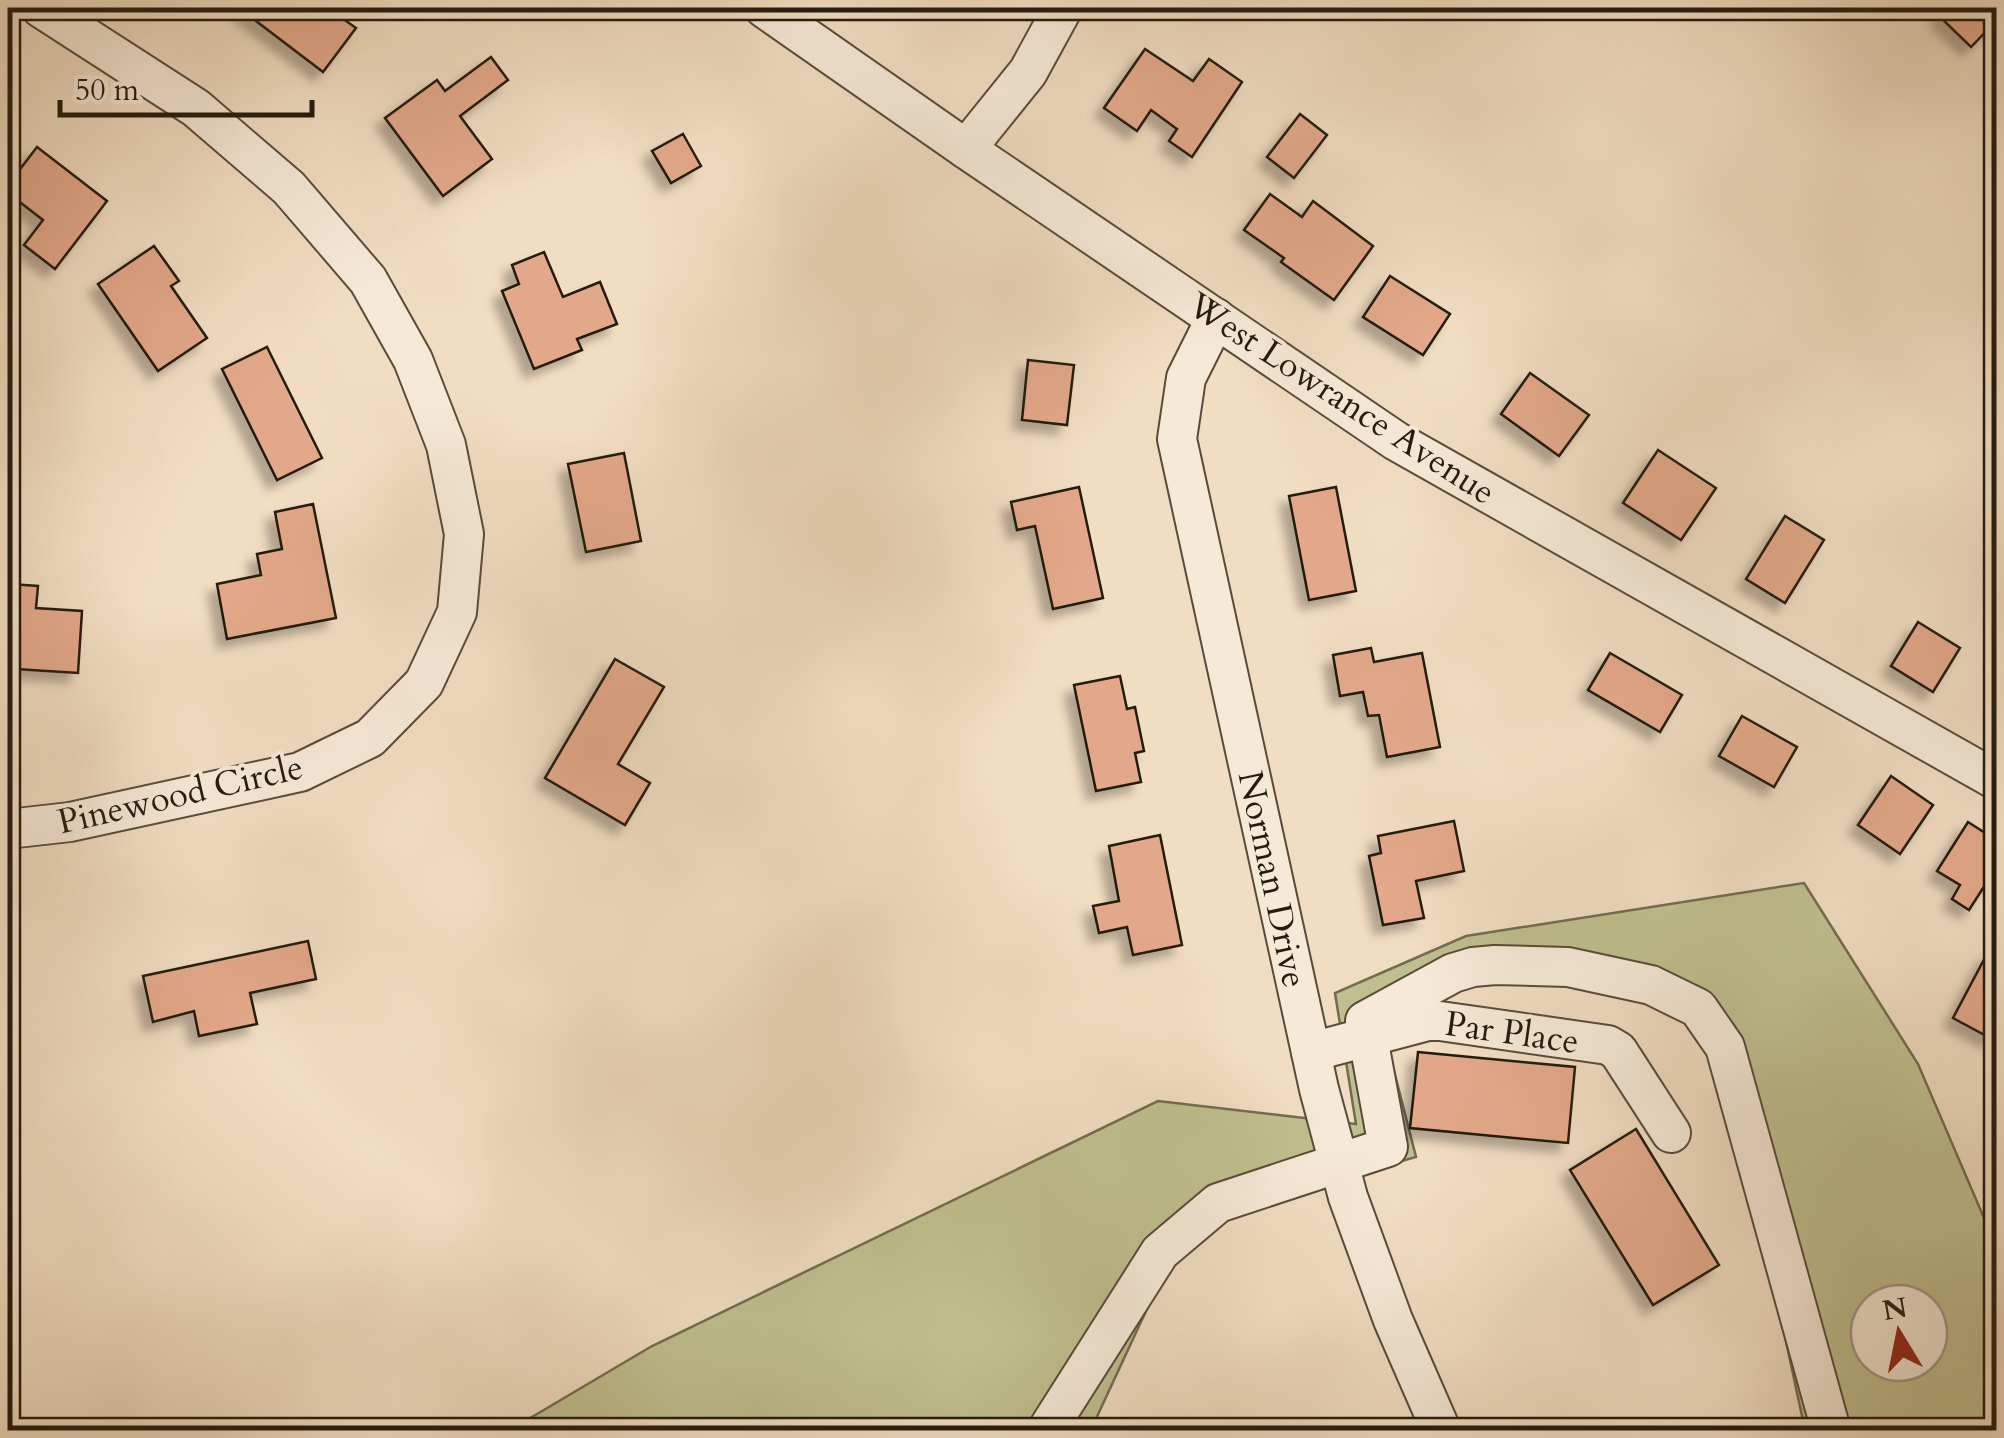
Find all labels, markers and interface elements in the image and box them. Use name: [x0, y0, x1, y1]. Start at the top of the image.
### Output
scale bar: [60, 55, 312, 117]
text: 50 m: [75, 70, 140, 111]
street label: West Lowrance Avenue: [1178, 281, 1504, 516]
street label: Pinewood Circle: [53, 743, 308, 847]
street label: Norman Drive: [1226, 767, 1318, 992]
street label: Par Place: [1442, 1000, 1582, 1066]
north arrow: [1849, 1283, 1949, 1383]
text: N: [1880, 1289, 1910, 1330]

